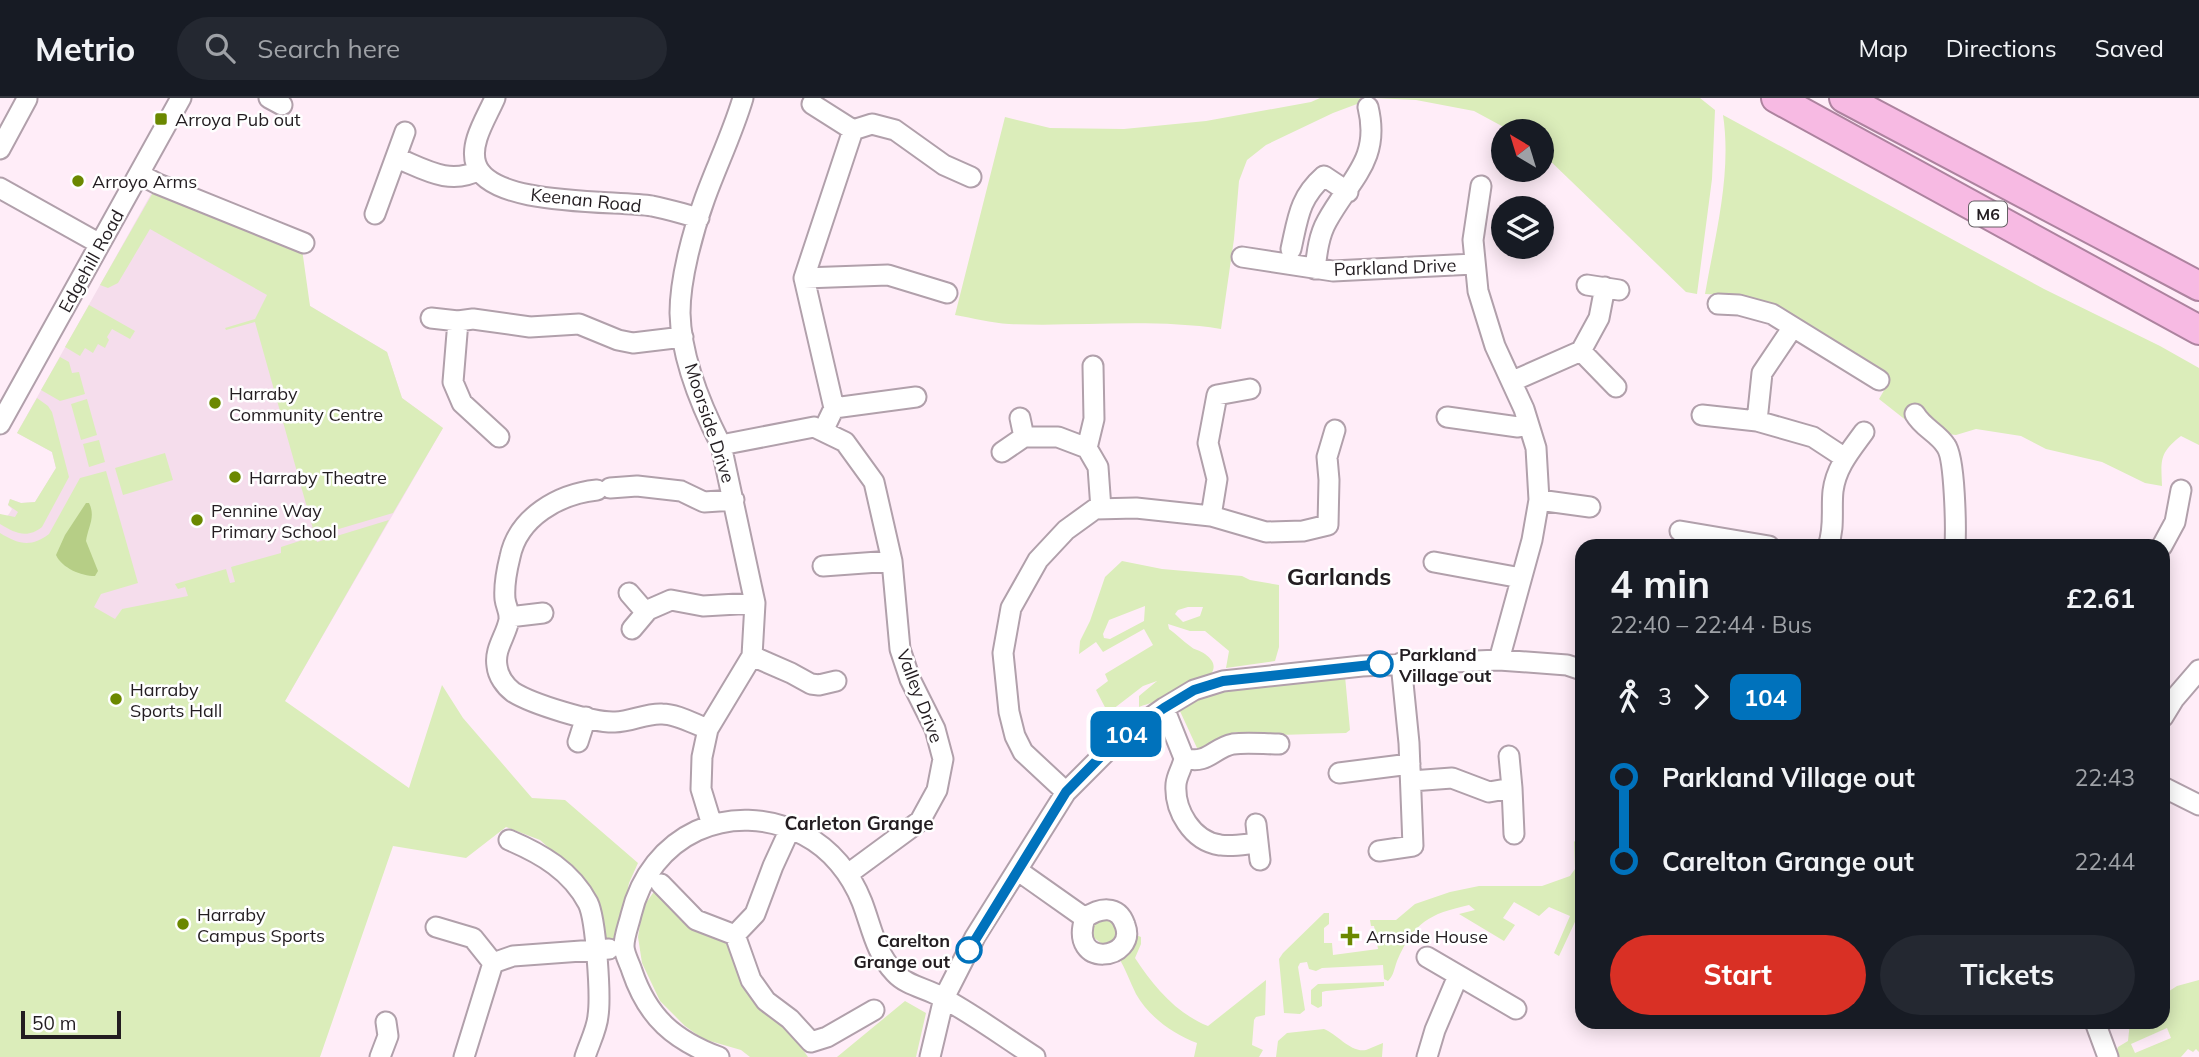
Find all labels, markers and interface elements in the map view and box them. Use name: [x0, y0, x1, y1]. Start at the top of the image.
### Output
search box: [177, 17, 667, 80]
text: Metrio: [35, 28, 135, 69]
icon: search: [201, 29, 239, 67]
text: Search here: [257, 32, 400, 65]
text: Map: [1858, 33, 1908, 63]
text: Directions: [1946, 33, 2057, 63]
text: Saved: [2095, 33, 2164, 63]
place label: Arroya Pub out: [175, 108, 301, 131]
marker: Arroya Pub out: [153, 111, 169, 127]
north arrow: [1491, 119, 1554, 182]
map controls: [1491, 119, 1554, 259]
place label: Arroyo Arms: [92, 170, 197, 193]
marker: Arroyo Arms: [70, 173, 86, 189]
street label: Keenan Road: [529, 183, 643, 217]
button: layers: [1491, 196, 1554, 259]
road number: M6: [1969, 202, 2007, 226]
street label: Edgehill Road: [53, 205, 129, 317]
street label: Parkland Drive: [1333, 253, 1457, 281]
street label: Moorside Drive: [680, 360, 740, 486]
place label: Harraby Community Centre: [229, 382, 383, 426]
marker: Harraby Community Centre: [207, 395, 223, 411]
place label: Harraby Theatre: [249, 466, 387, 489]
marker: Harraby Theatre: [227, 469, 243, 485]
place label: Pennine Way Primary School: [211, 499, 337, 543]
marker: Pennine Way Primary School: [189, 512, 205, 528]
text: 4 min: [1610, 560, 1710, 608]
district label: Garlands: [1287, 561, 1391, 591]
text: £2.61: [2066, 582, 2135, 615]
text: 22:40 – 22:44 · Bus: [1610, 610, 1812, 639]
place label: Parkland Village out: [1398, 643, 1492, 687]
street label: Valley Drive: [892, 646, 948, 746]
marker: Parkland Village out: [1367, 651, 1393, 677]
place label: Harraby Sports Hall: [130, 678, 222, 722]
icon: walk: [1610, 678, 1648, 716]
icon: forward: [1682, 678, 1720, 716]
text: 3: [1658, 682, 1672, 711]
text: 104: [1744, 682, 1787, 712]
marker: Harraby Sports Hall: [108, 691, 124, 707]
line badge: 104: [1086, 711, 1166, 757]
text: 104: [1104, 719, 1148, 749]
text: Parkland Village out: [1662, 761, 1915, 794]
text: 22:43: [2075, 763, 2135, 792]
district label: Carleton Grange: [784, 811, 934, 835]
text: Carelton Grange out: [1662, 845, 1914, 878]
text: 22:44: [2075, 847, 2135, 876]
place label: Harraby Campus Sports: [197, 903, 325, 947]
marker: Harraby Campus Sports: [175, 916, 191, 932]
place label: Arnside House: [1366, 925, 1488, 948]
marker: Arnside House: [1340, 926, 1360, 946]
place label: Carelton Grange out: [853, 929, 950, 973]
button: Start: [1610, 935, 1866, 1015]
button: Tickets: [1880, 935, 2135, 1015]
marker: Carelton Grange out: [956, 937, 982, 963]
scale bar: [21, 1008, 121, 1040]
text: 50 m: [32, 1011, 76, 1035]

